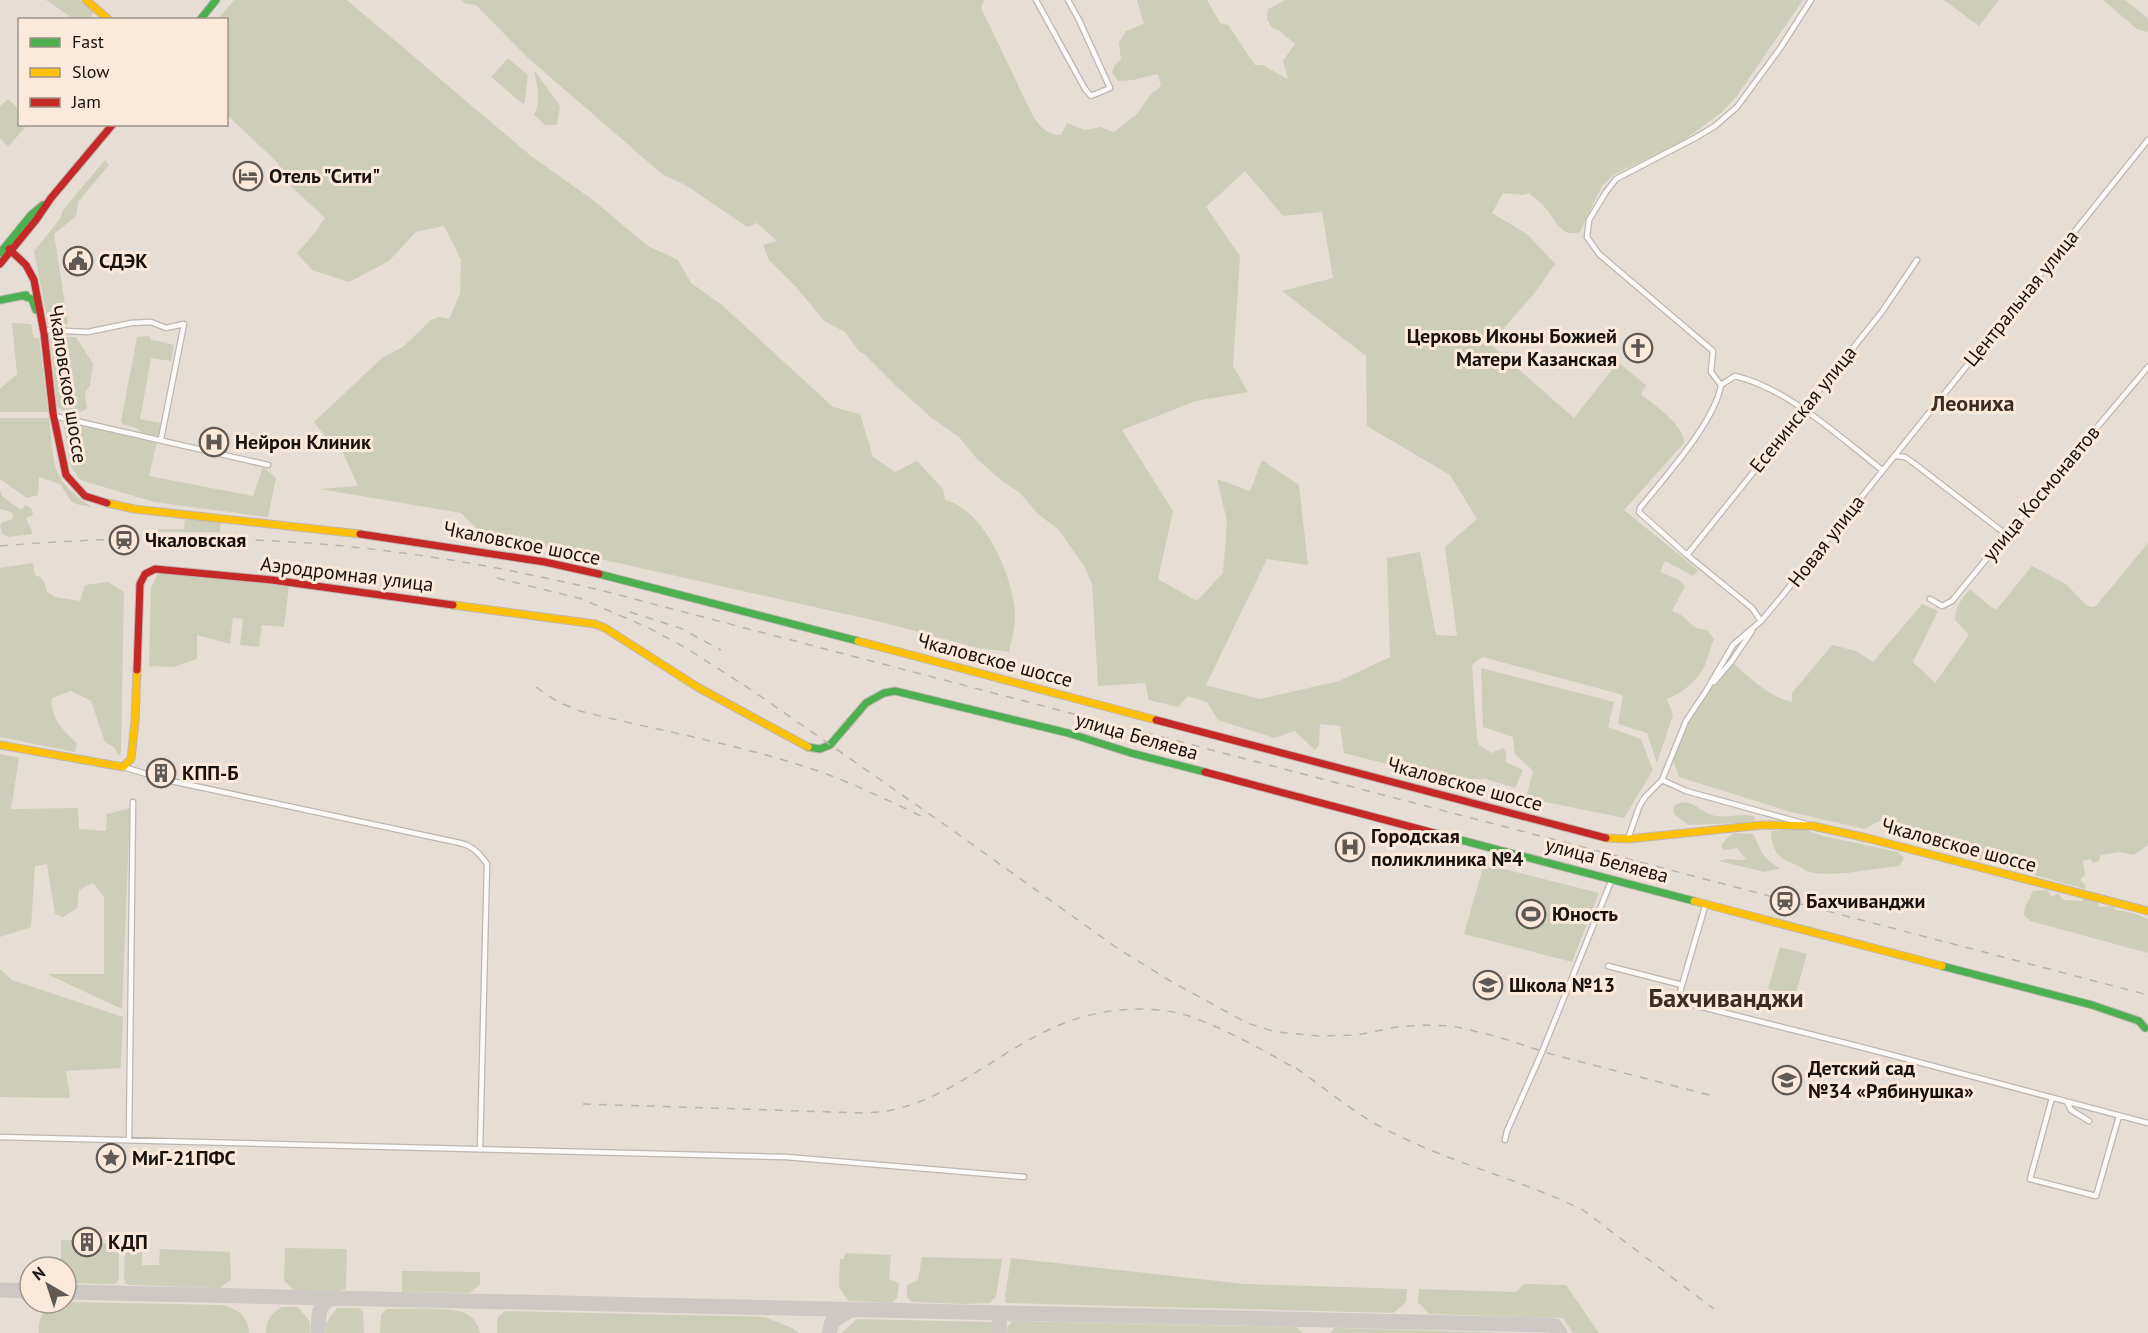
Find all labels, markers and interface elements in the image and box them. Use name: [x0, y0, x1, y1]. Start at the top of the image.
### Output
legend: [18, 18, 228, 126]
text: Fast: [72, 30, 104, 53]
text: Slow: [72, 60, 110, 83]
text: Jam: [71, 90, 101, 113]
hotel icon: Отель "Сити": [232, 160, 264, 192]
place label: Отель "Сити": [269, 163, 380, 189]
street label: Центральная улица: [1958, 224, 2084, 372]
public building icon: СДЭК: [62, 245, 94, 277]
place label: СДЭК: [99, 248, 148, 274]
street label: Чкаловское шоссе: [43, 303, 93, 465]
place label: Церковь Иконы Божией Матери Казанская: [1407, 323, 1617, 372]
church icon: Церковь Иконы Божией Матери Казанская: [1622, 332, 1654, 364]
street label: Есенинская улица: [1744, 340, 1862, 478]
district label: Леониха: [1931, 389, 2015, 417]
street label: улица Космонавтов: [1977, 420, 2105, 566]
hospital icon: Нейрон Клиник: [198, 426, 230, 458]
place label: Нейрон Клиник: [235, 429, 371, 455]
street label: Новая улица: [1782, 490, 1870, 592]
street label: Чкаловское шоссе: [441, 515, 603, 571]
station icon: Чкаловская: [108, 524, 140, 556]
place label: Чкаловская: [145, 527, 246, 553]
street label: Аэродромная улица: [259, 550, 435, 598]
street label: Чкаловское шоссе: [915, 627, 1075, 693]
street label: улица Беляева: [1073, 706, 1201, 766]
street label: Чкаловское шоссе: [1385, 751, 1545, 817]
building icon: КПП-Б: [145, 757, 177, 789]
place label: КПП-Б: [182, 760, 239, 786]
street label: Чкаловское шоссе: [1879, 812, 2039, 878]
place label: Городская поликлиника №4: [1371, 823, 1524, 872]
hospital icon: Городская поликлиника №4: [1334, 831, 1366, 863]
street label: улица Беляева: [1542, 831, 1672, 889]
station icon: Бахчиванджи: [1769, 885, 1801, 917]
place label: Бахчиванджи: [1806, 888, 1925, 914]
sports icon: Юность: [1515, 898, 1547, 930]
place label: Юность: [1552, 901, 1618, 927]
school or university icon: Школа №13: [1472, 969, 1504, 1001]
place label: Школа №13: [1509, 972, 1615, 998]
district label: Бахчиванджи: [1648, 981, 1804, 1014]
place label: Детский сад №34 «Рябинушка»: [1808, 1055, 1974, 1104]
school or university icon: Детский сад №34 «Рябинушка»: [1771, 1064, 1803, 1096]
place icon: МиГ-21ПФС: [95, 1142, 127, 1174]
place label: МиГ-21ПФС: [132, 1145, 236, 1171]
building icon: КДП: [71, 1226, 103, 1258]
place label: КДП: [108, 1229, 148, 1255]
north arrow: [18, 1255, 78, 1315]
text: N: [28, 1262, 49, 1284]

